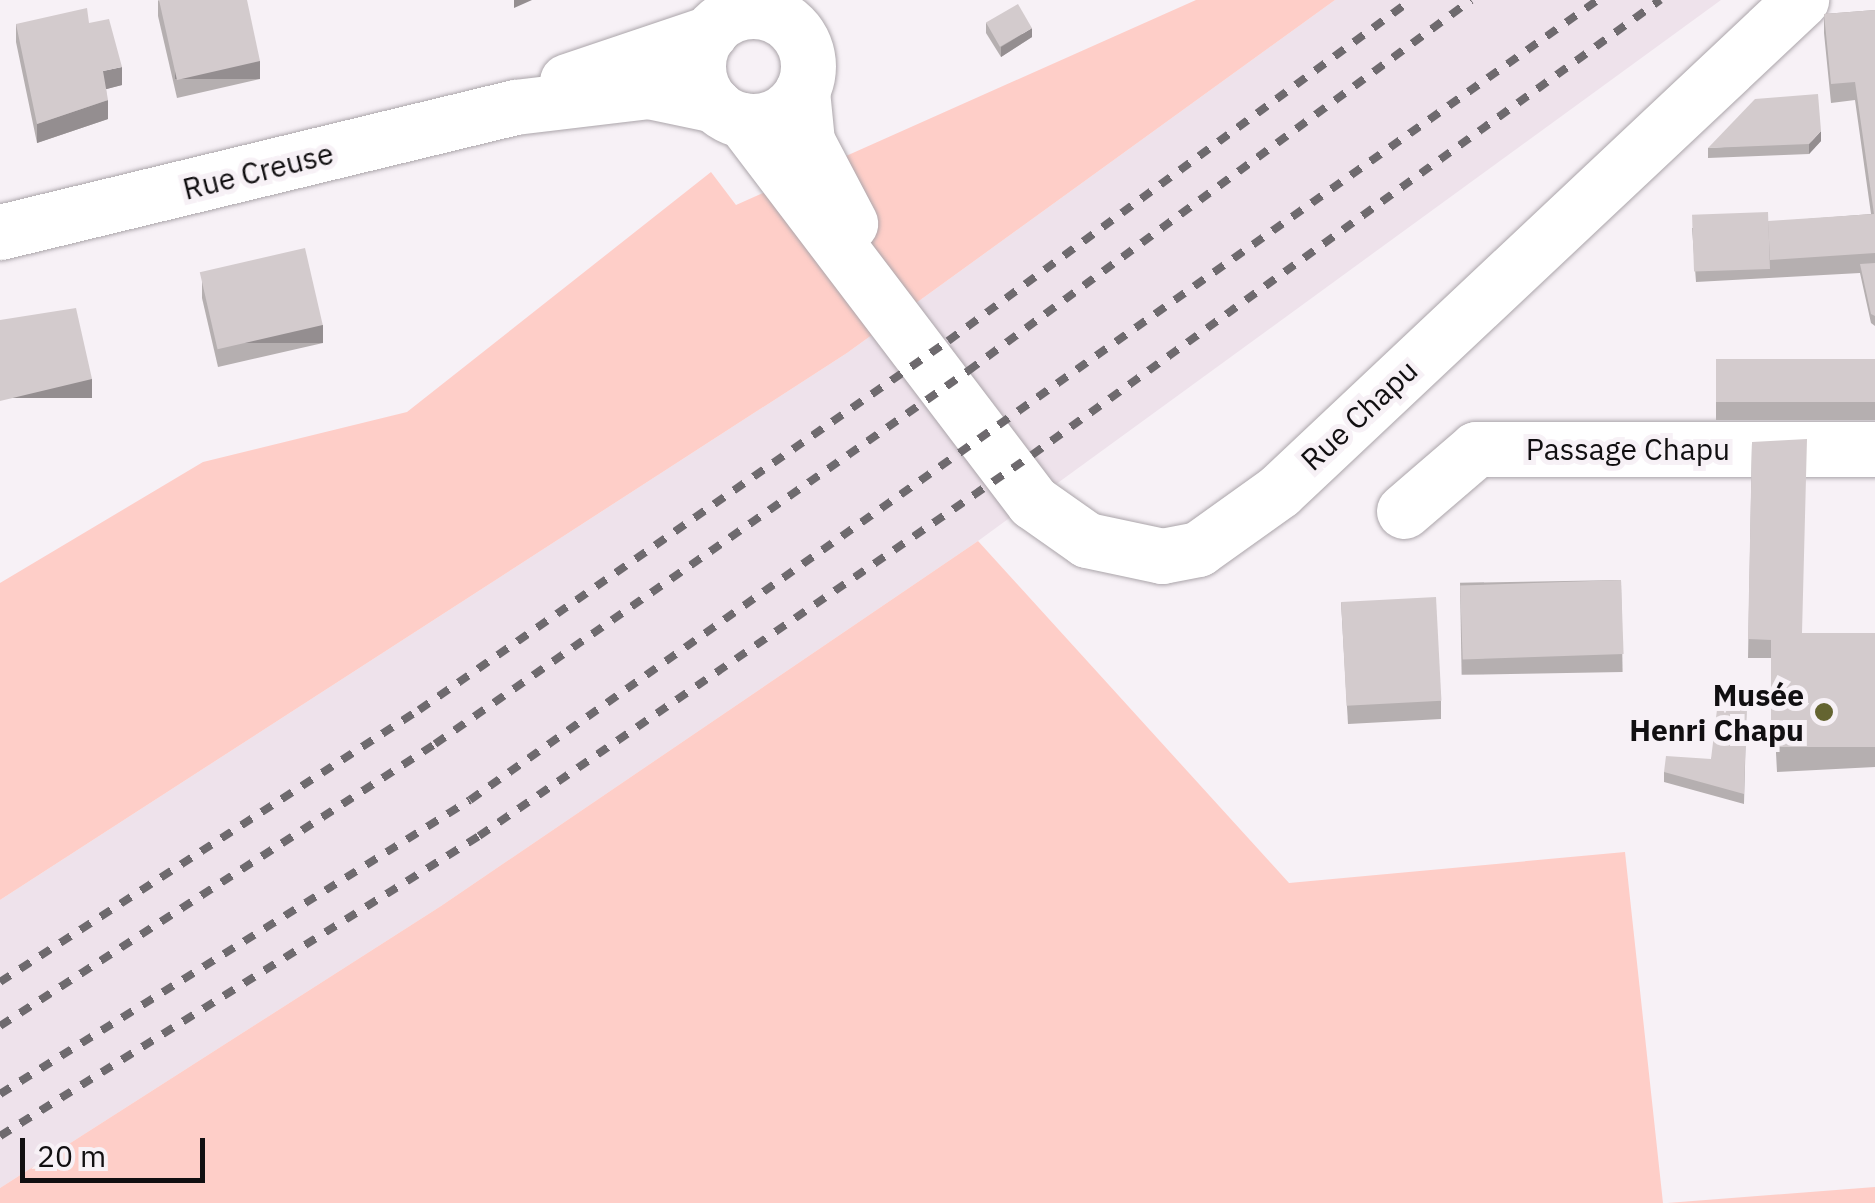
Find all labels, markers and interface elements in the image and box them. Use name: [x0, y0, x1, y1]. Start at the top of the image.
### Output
street label: Rue Creuse: [179, 135, 337, 207]
street label: Rue Chapu: [1293, 352, 1425, 478]
street label: Passage Chapu: [1526, 431, 1730, 467]
place label: Musée Henri Chapu: [1629, 677, 1804, 748]
marker: Musée Henri Chapu: [1813, 701, 1835, 723]
scale bar: [25, 1118, 210, 1180]
text: 20 m: [37, 1136, 106, 1175]

